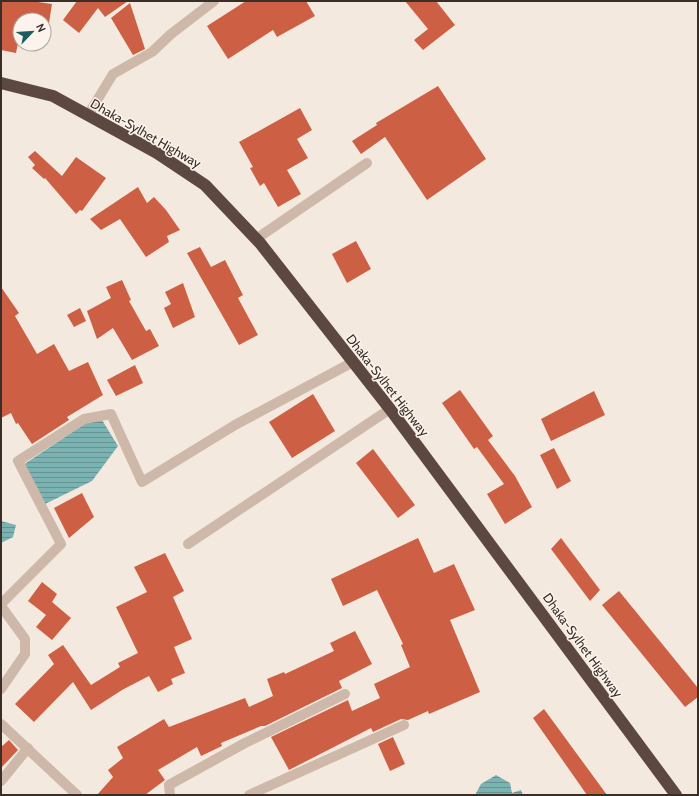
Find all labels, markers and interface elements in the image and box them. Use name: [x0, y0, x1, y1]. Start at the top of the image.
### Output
north arrow: [12, 12, 52, 52]
text: N: [33, 21, 49, 34]
street label: Dhaka-Sylhet Highway: [88, 95, 205, 171]
street label: Dhaka-Sylhet Highway: [343, 331, 433, 440]
street label: Dhaka-Sylhet Highway: [540, 590, 627, 701]

